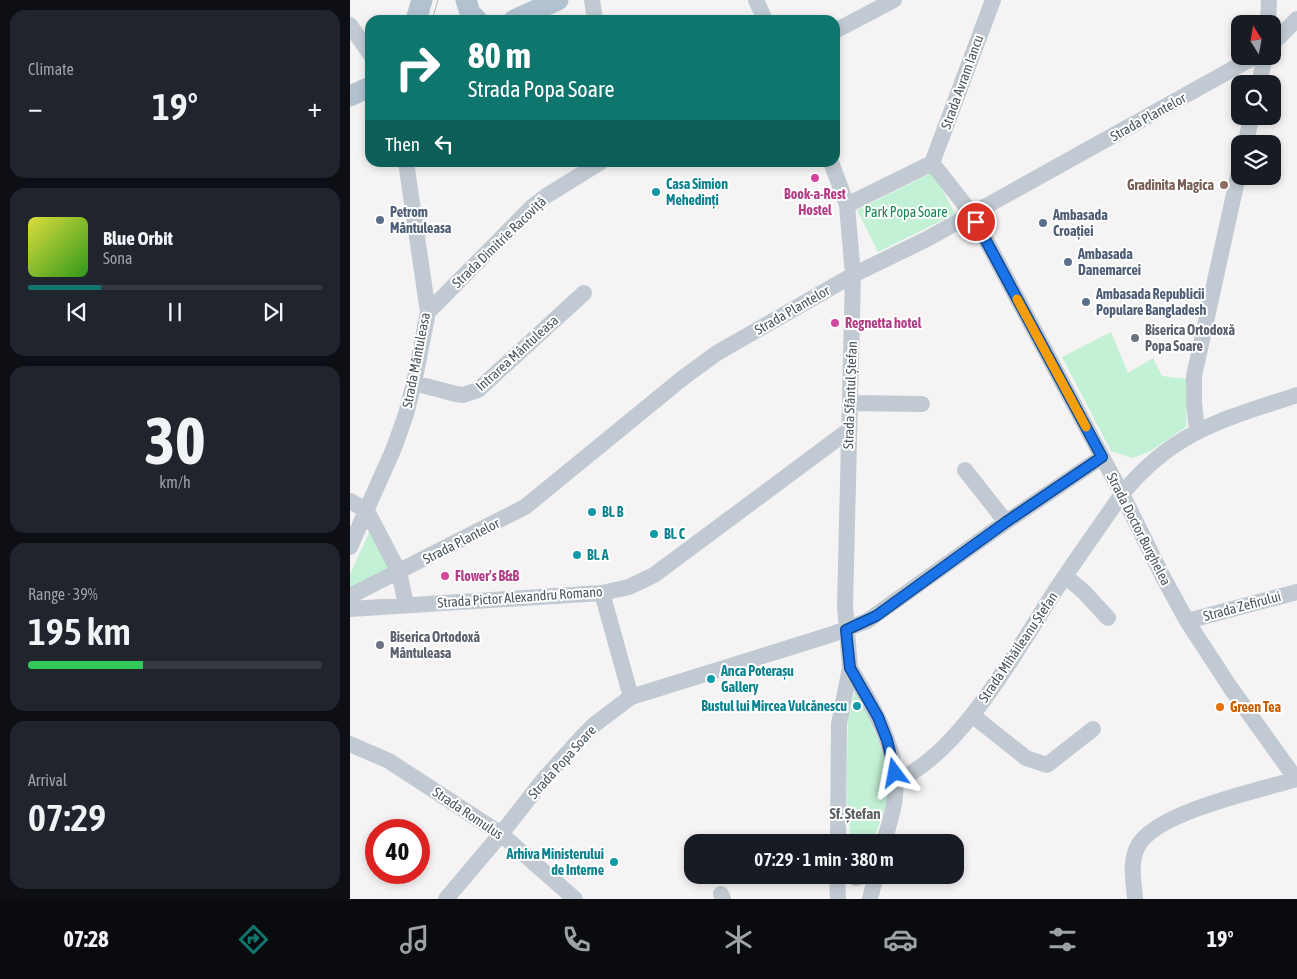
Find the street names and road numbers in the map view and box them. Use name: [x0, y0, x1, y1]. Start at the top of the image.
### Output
street label: Strada Avram Iancu: [938, 33, 986, 131]
street label: Strada Plantelor: [1108, 89, 1189, 144]
street label: Strada Dimitrie Racoviță: [449, 193, 549, 291]
street label: Strada Plantelor: [752, 282, 833, 338]
street label: Strada Mântuleasa: [399, 311, 433, 409]
street label: Intrarea Mântuleasa: [473, 312, 561, 394]
street label: Strada Sfântul Ștefan: [840, 341, 860, 449]
street label: Strada Doctor Burghelea: [1104, 470, 1174, 588]
street label: Strada Plantelor: [420, 514, 503, 567]
street label: Strada Pictor Alexandru Romano: [437, 583, 603, 611]
street label: Strada Zefirului: [1201, 588, 1283, 624]
street label: Strada Mihăileanu Ștefan: [975, 589, 1061, 705]
street label: Strada Popa Soare: [525, 722, 599, 802]
street label: Strada Romulus: [430, 784, 506, 842]

